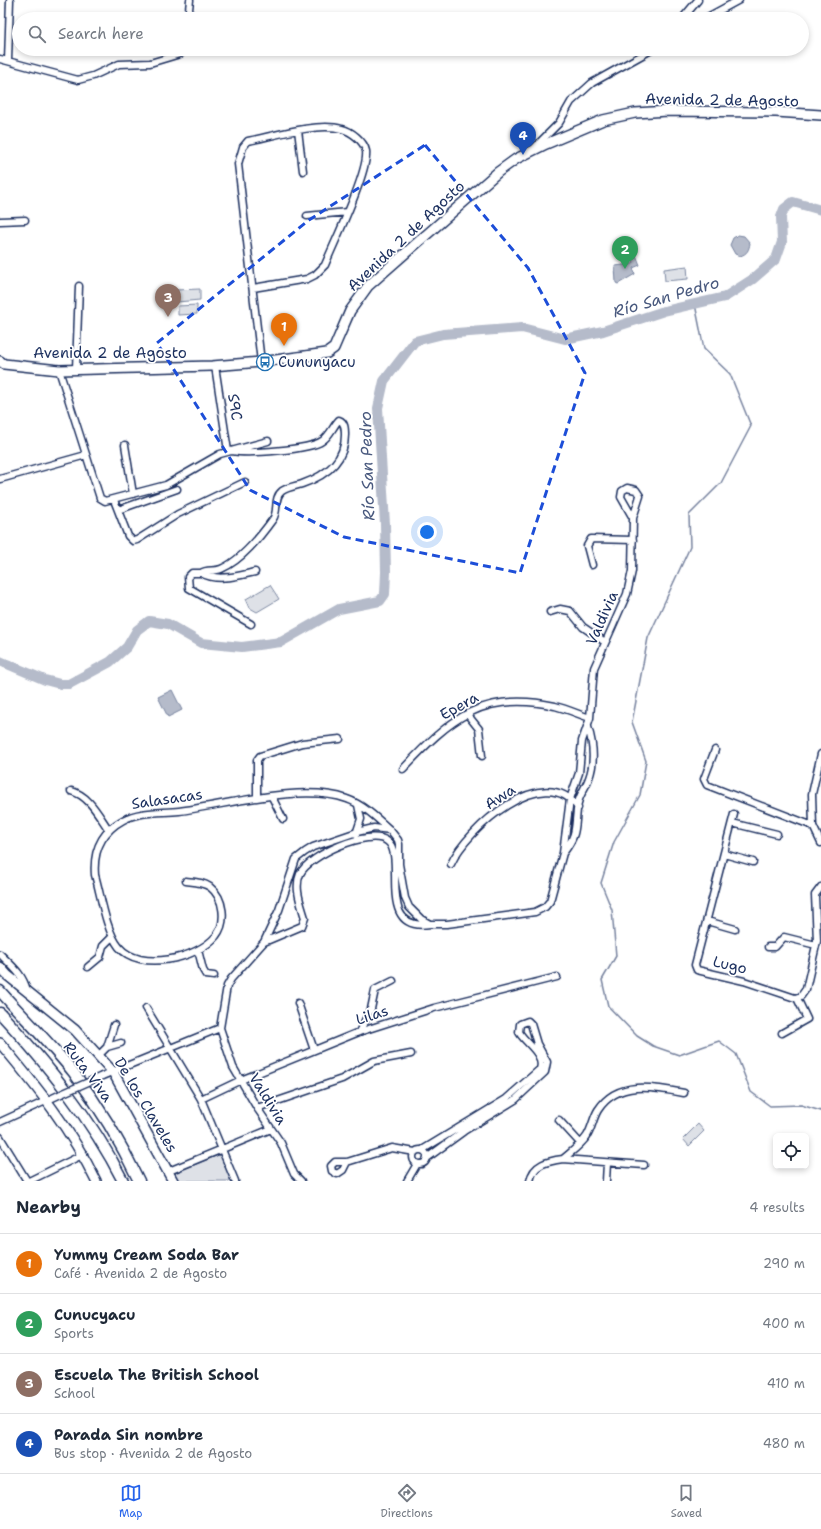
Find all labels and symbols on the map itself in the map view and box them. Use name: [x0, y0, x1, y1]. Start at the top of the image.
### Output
street label: Avenida 2 de Agosto: [645, 89, 799, 111]
pin: 4: [510, 122, 536, 155]
street label: Avenida 2 de Agosto: [343, 176, 469, 296]
pin: 2: [612, 236, 638, 269]
water label: Río San Pedro: [610, 272, 722, 322]
pin: 3: [155, 284, 181, 317]
pin: 1: [271, 313, 297, 346]
street label: Avenida 2 de Agosto: [33, 343, 187, 363]
bus stop icon: Cununyacu: [255, 352, 275, 372]
place label: Cununyacu: [278, 352, 356, 372]
street label: S9C: [223, 392, 247, 422]
water label: Río San Pedro: [355, 411, 379, 521]
your location: [417, 522, 437, 542]
street label: Valdivia: [581, 587, 623, 648]
street label: Epera: [436, 687, 482, 725]
street label: Awa: [481, 779, 520, 814]
street label: Salasacas: [130, 784, 204, 814]
street label: Lugo: [711, 951, 749, 979]
street label: Lilas: [353, 1000, 391, 1030]
street label: Ruta Viva: [59, 1038, 118, 1107]
street label: De los Claveles: [110, 1054, 182, 1156]
street label: Valdivia: [244, 1069, 292, 1129]

